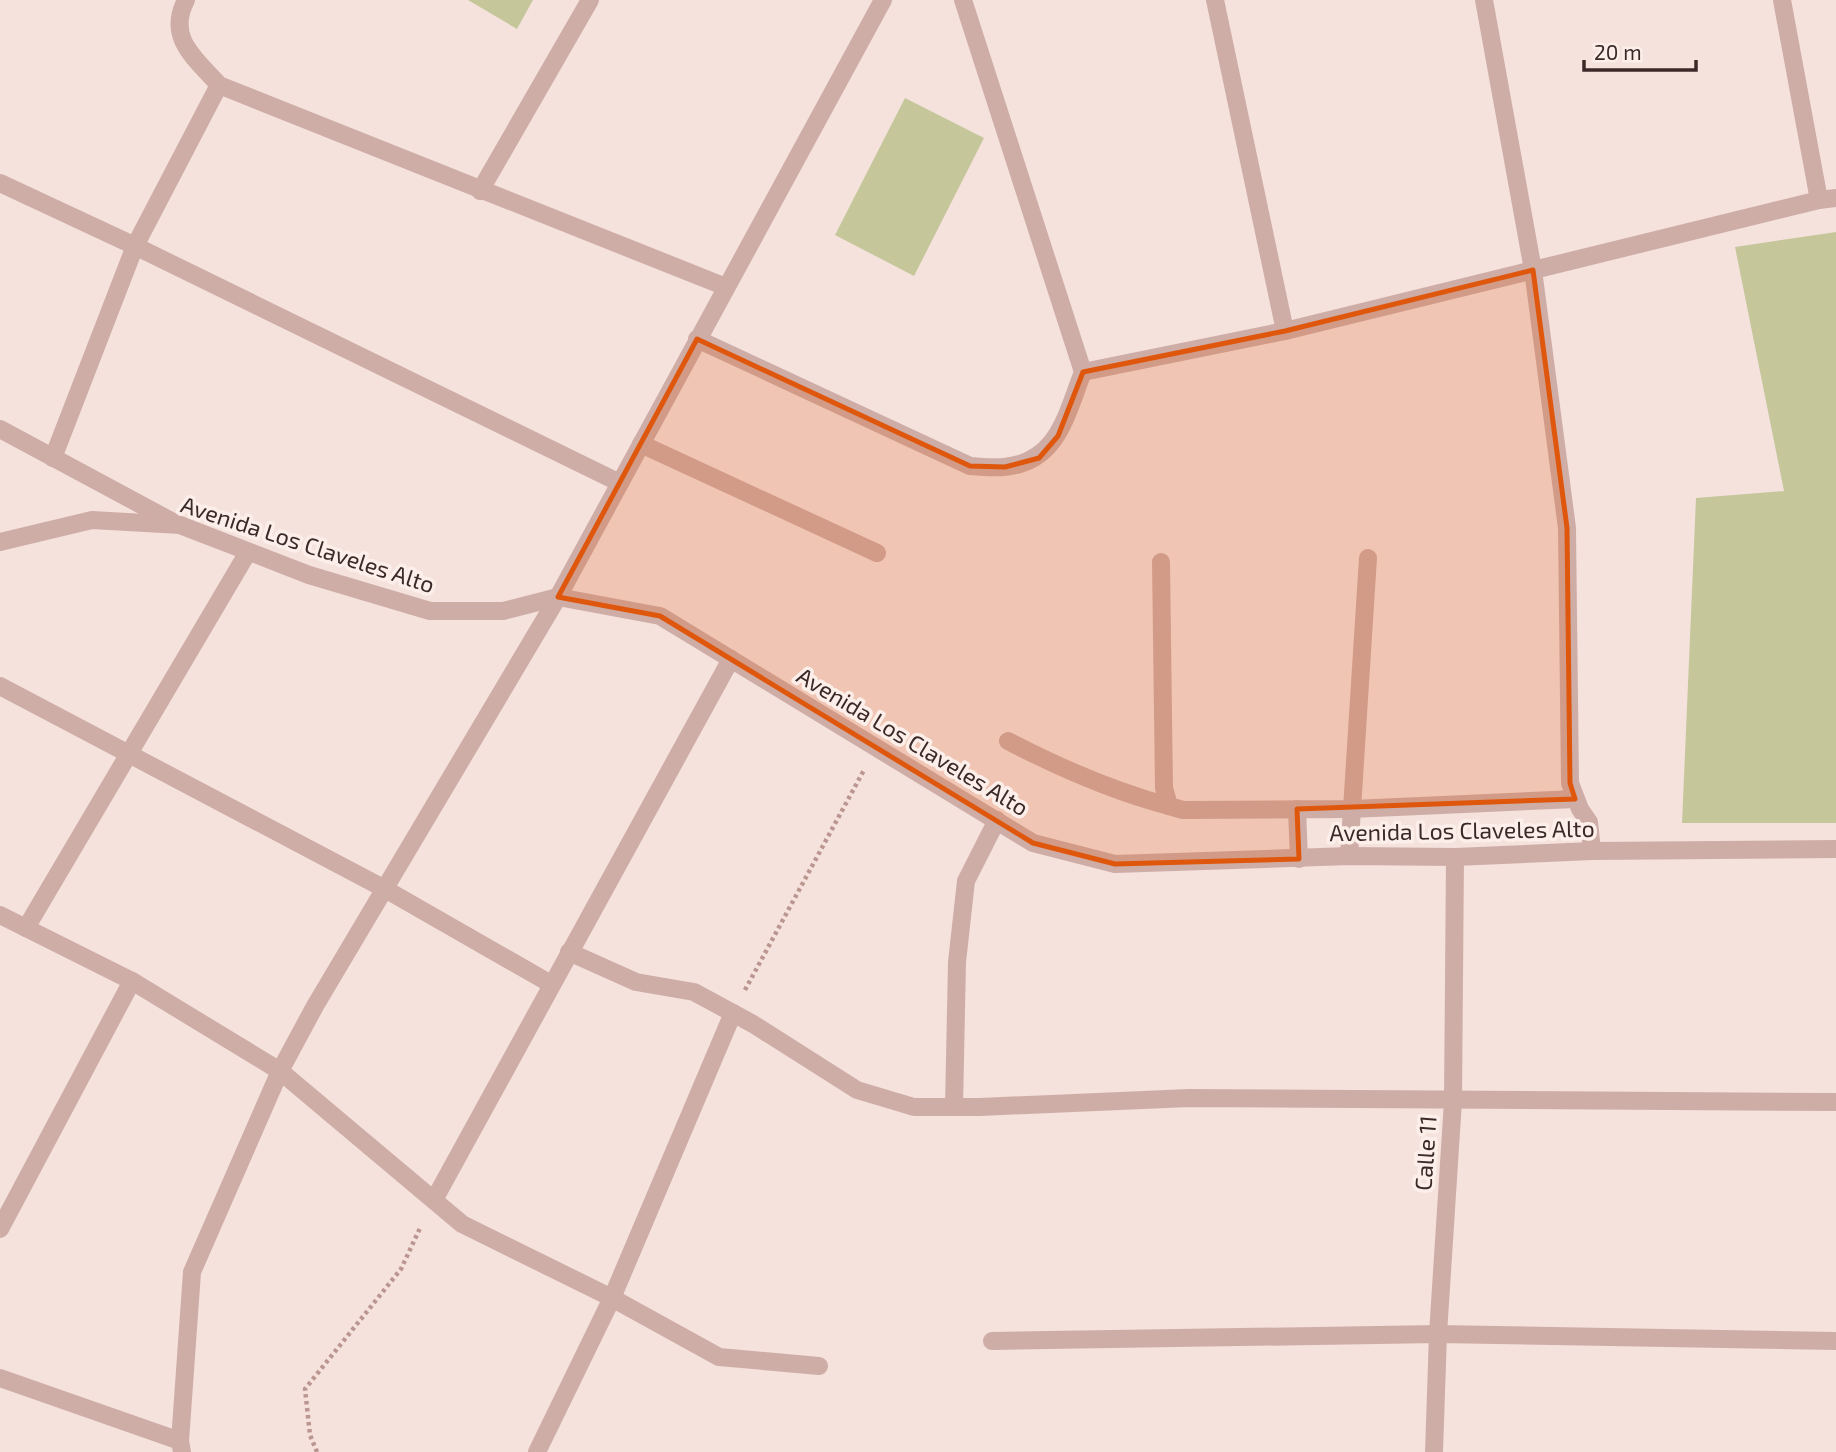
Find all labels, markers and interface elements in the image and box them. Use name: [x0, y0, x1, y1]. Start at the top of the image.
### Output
scale bar: [1584, 28, 1696, 72]
text: 20 m: [1594, 39, 1642, 64]
street label: Avenida Los Claveles Alto: [178, 490, 438, 598]
street label: Avenida Los Claveles Alto: [792, 661, 1034, 821]
street label: Avenida Los Claveles Alto: [1329, 814, 1595, 846]
street label: Calle 11: [1408, 1115, 1442, 1191]

